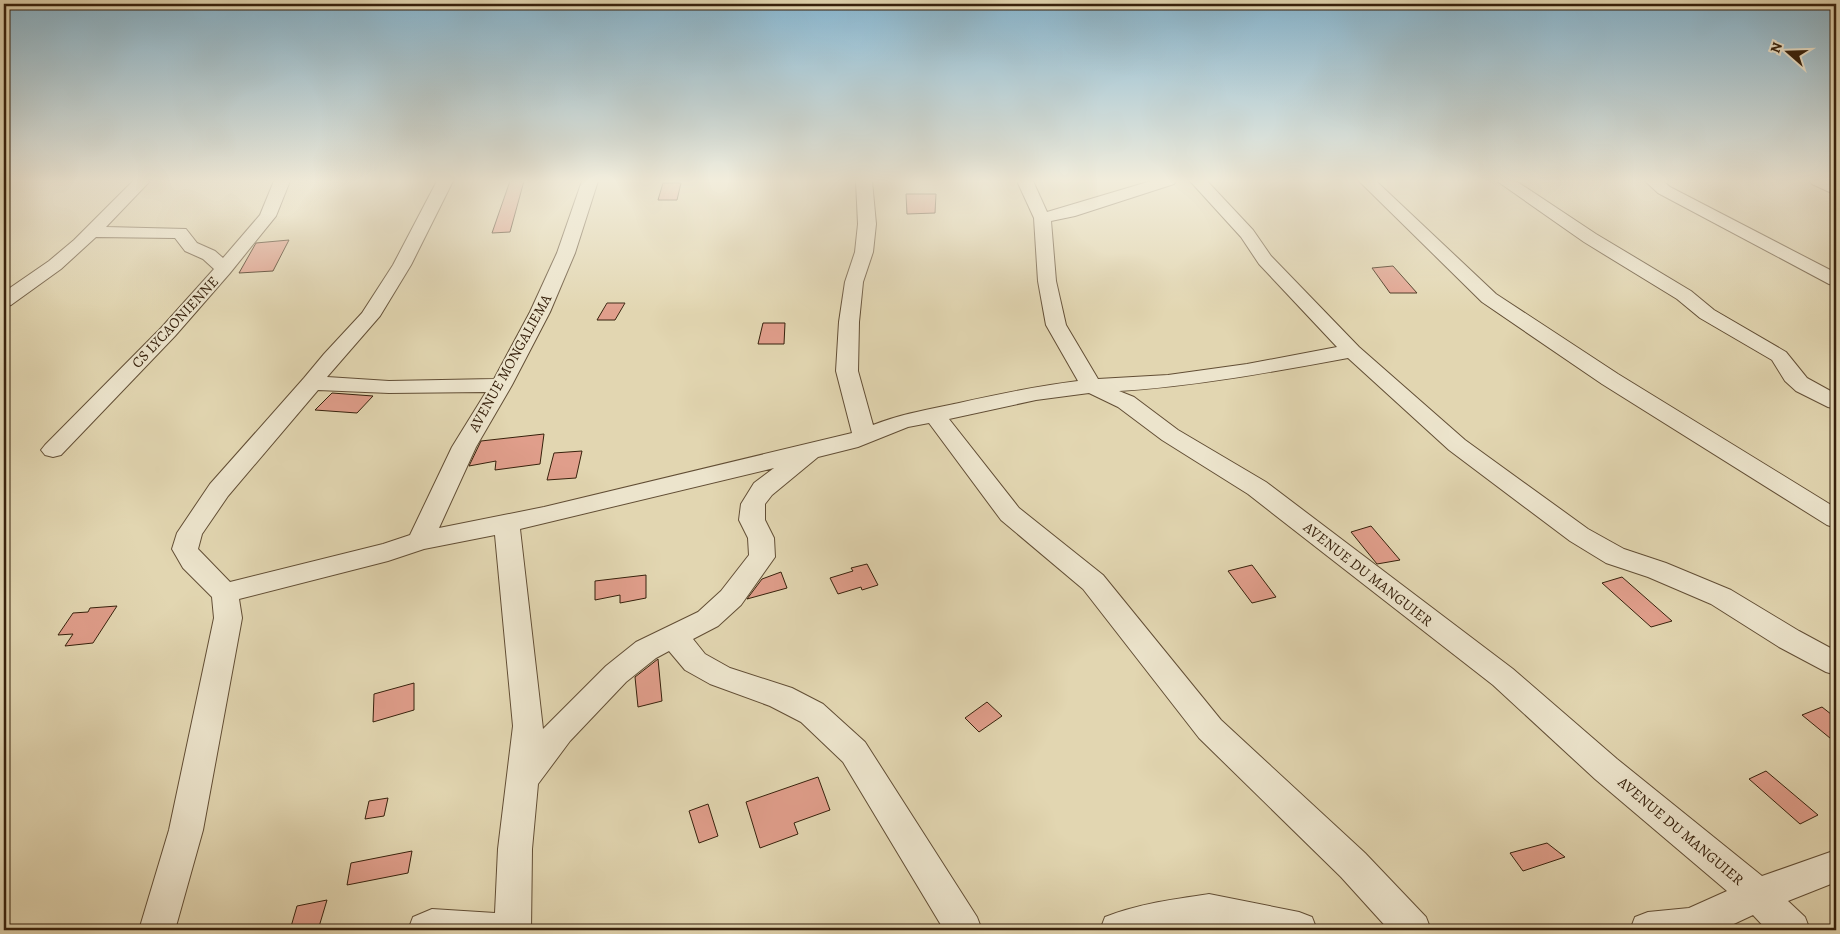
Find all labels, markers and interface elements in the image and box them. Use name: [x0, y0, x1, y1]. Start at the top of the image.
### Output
north arrow: [1762, 28, 1812, 78]
text: N: [1766, 40, 1787, 56]
street label: CS LYCAONIENNE: [127, 272, 223, 372]
street label: AVENUE MONGALIEMA: [463, 290, 556, 436]
street label: AVENUE DU MANGUIER: [1299, 517, 1437, 631]
street label: AVENUE DU MANGUIER: [1613, 772, 1749, 890]

